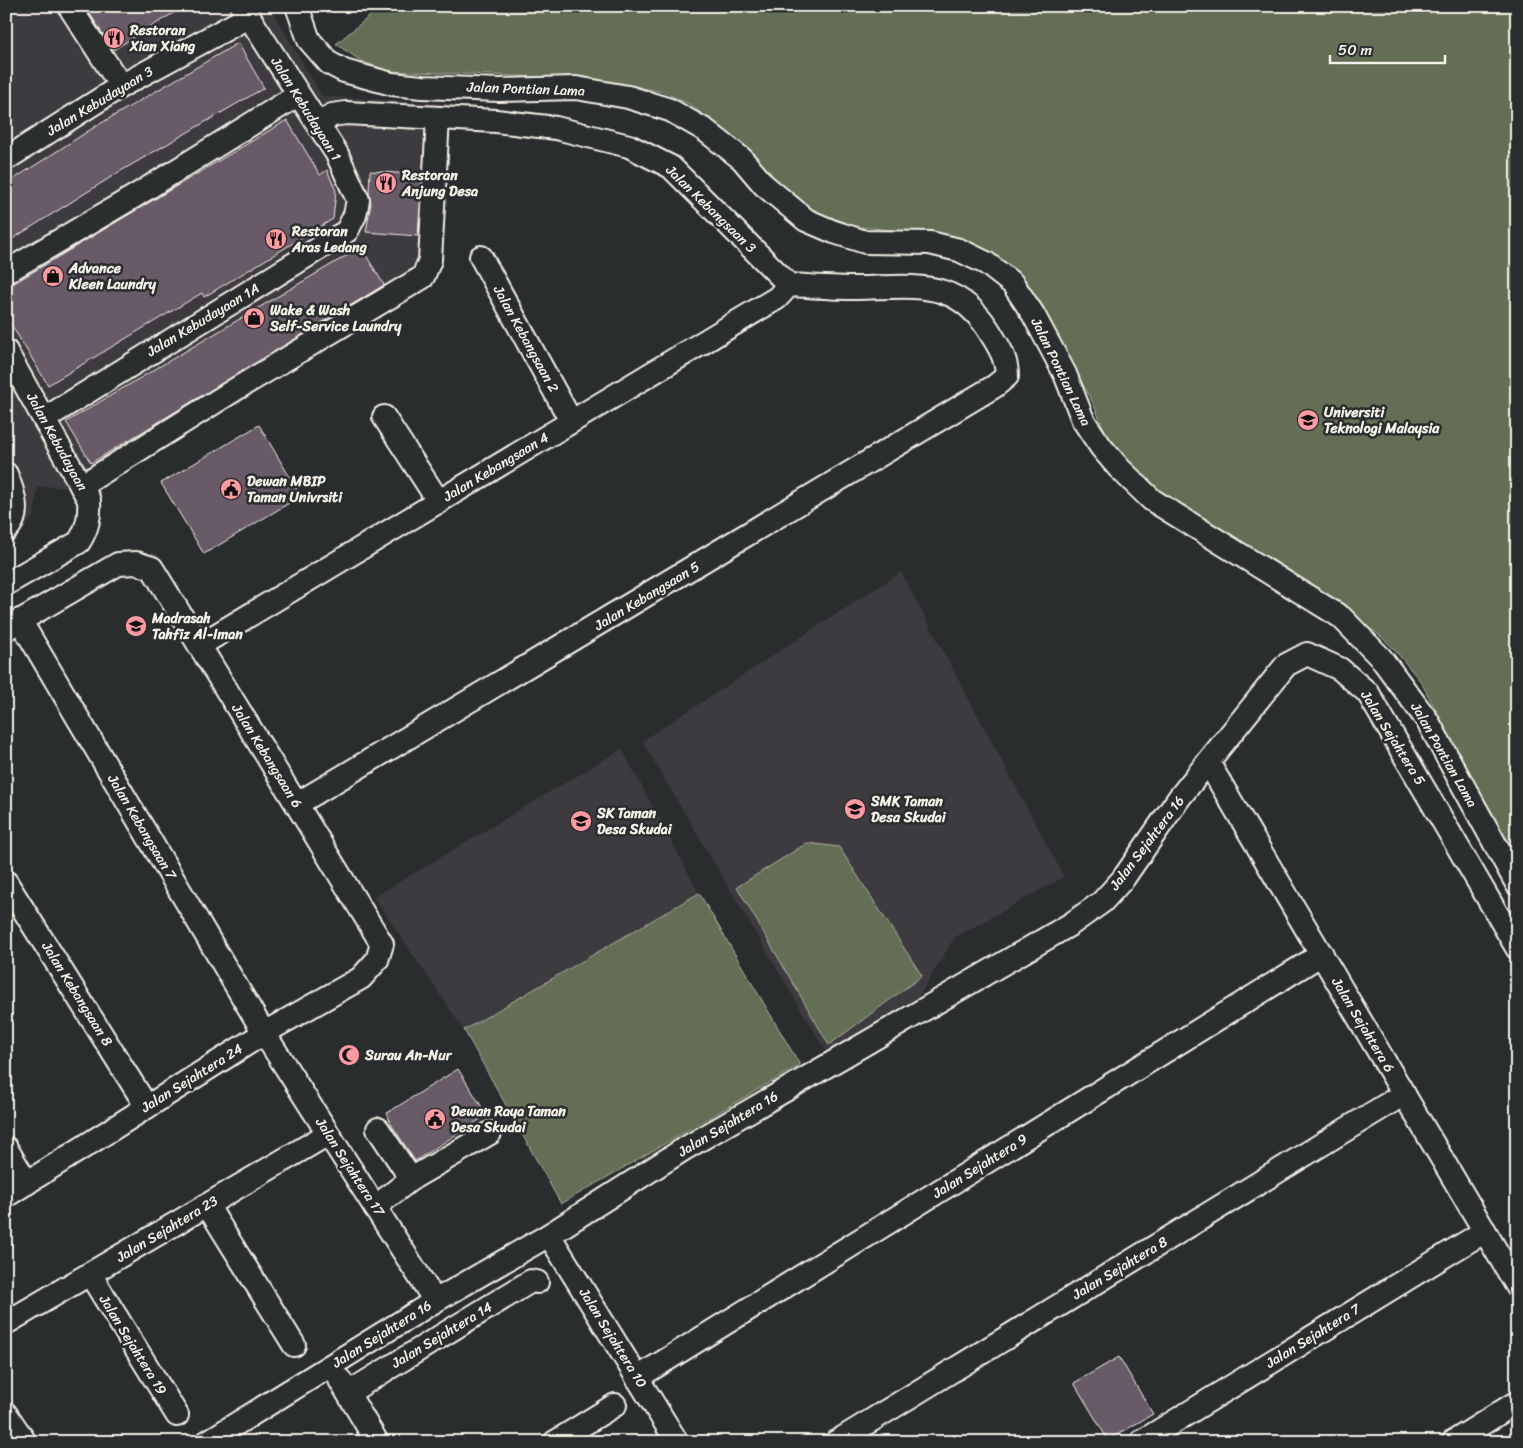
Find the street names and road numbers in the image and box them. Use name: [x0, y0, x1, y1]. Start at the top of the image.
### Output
street label: Jalan Kebudayaan 1: [263, 51, 348, 166]
street label: Jalan Kebudayaan 3: [41, 59, 158, 143]
street label: Jalan Pontian Lama: [466, 74, 585, 104]
street label: Jalan Kebangsaan 3: [659, 158, 763, 259]
street label: Jalan Kebudayaan 1A: [141, 276, 264, 364]
street label: Jalan Kebangsaan 2: [486, 280, 566, 397]
street label: Jalan Pontian Lama: [1023, 313, 1098, 431]
street label: Jalan Kebudayaan: [19, 387, 95, 496]
street label: Jalan Kebangsaan 4: [437, 425, 554, 509]
street label: Jalan Kebangsaan 5: [588, 554, 705, 638]
street label: Jalan Sejahtera 5: [1353, 685, 1432, 791]
street label: Jalan Pontian Lama: [1403, 697, 1484, 812]
street label: Jalan Kebangsaan 6: [224, 698, 309, 813]
street label: Jalan Kebangsaan 7: [100, 769, 184, 885]
street label: Jalan Sejahtera 16: [1102, 790, 1191, 897]
street label: Jalan Kebangsaan 8: [34, 936, 120, 1052]
street label: Jalan Sejahtera 6: [1324, 972, 1401, 1078]
street label: Jalan Sejahtera 24: [135, 1036, 248, 1120]
street label: Jalan Sejahtera 16: [672, 1084, 783, 1164]
street label: Jalan Sejahtera 17: [308, 1112, 392, 1222]
street label: Jalan Sejahtera 9: [927, 1127, 1033, 1206]
street label: Jalan Sejahtera 23: [110, 1188, 223, 1270]
street label: Jalan Sejahtera 8: [1066, 1229, 1173, 1307]
street label: Jalan Sejahtera 10: [572, 1282, 654, 1393]
street label: Jalan Sejahtera 19: [92, 1289, 174, 1400]
street label: Jalan Sejahtera 16: [326, 1293, 437, 1375]
street label: Jalan Sejahtera 14: [386, 1295, 498, 1376]
street label: Jalan Sejahtera 7: [1260, 1296, 1366, 1376]

